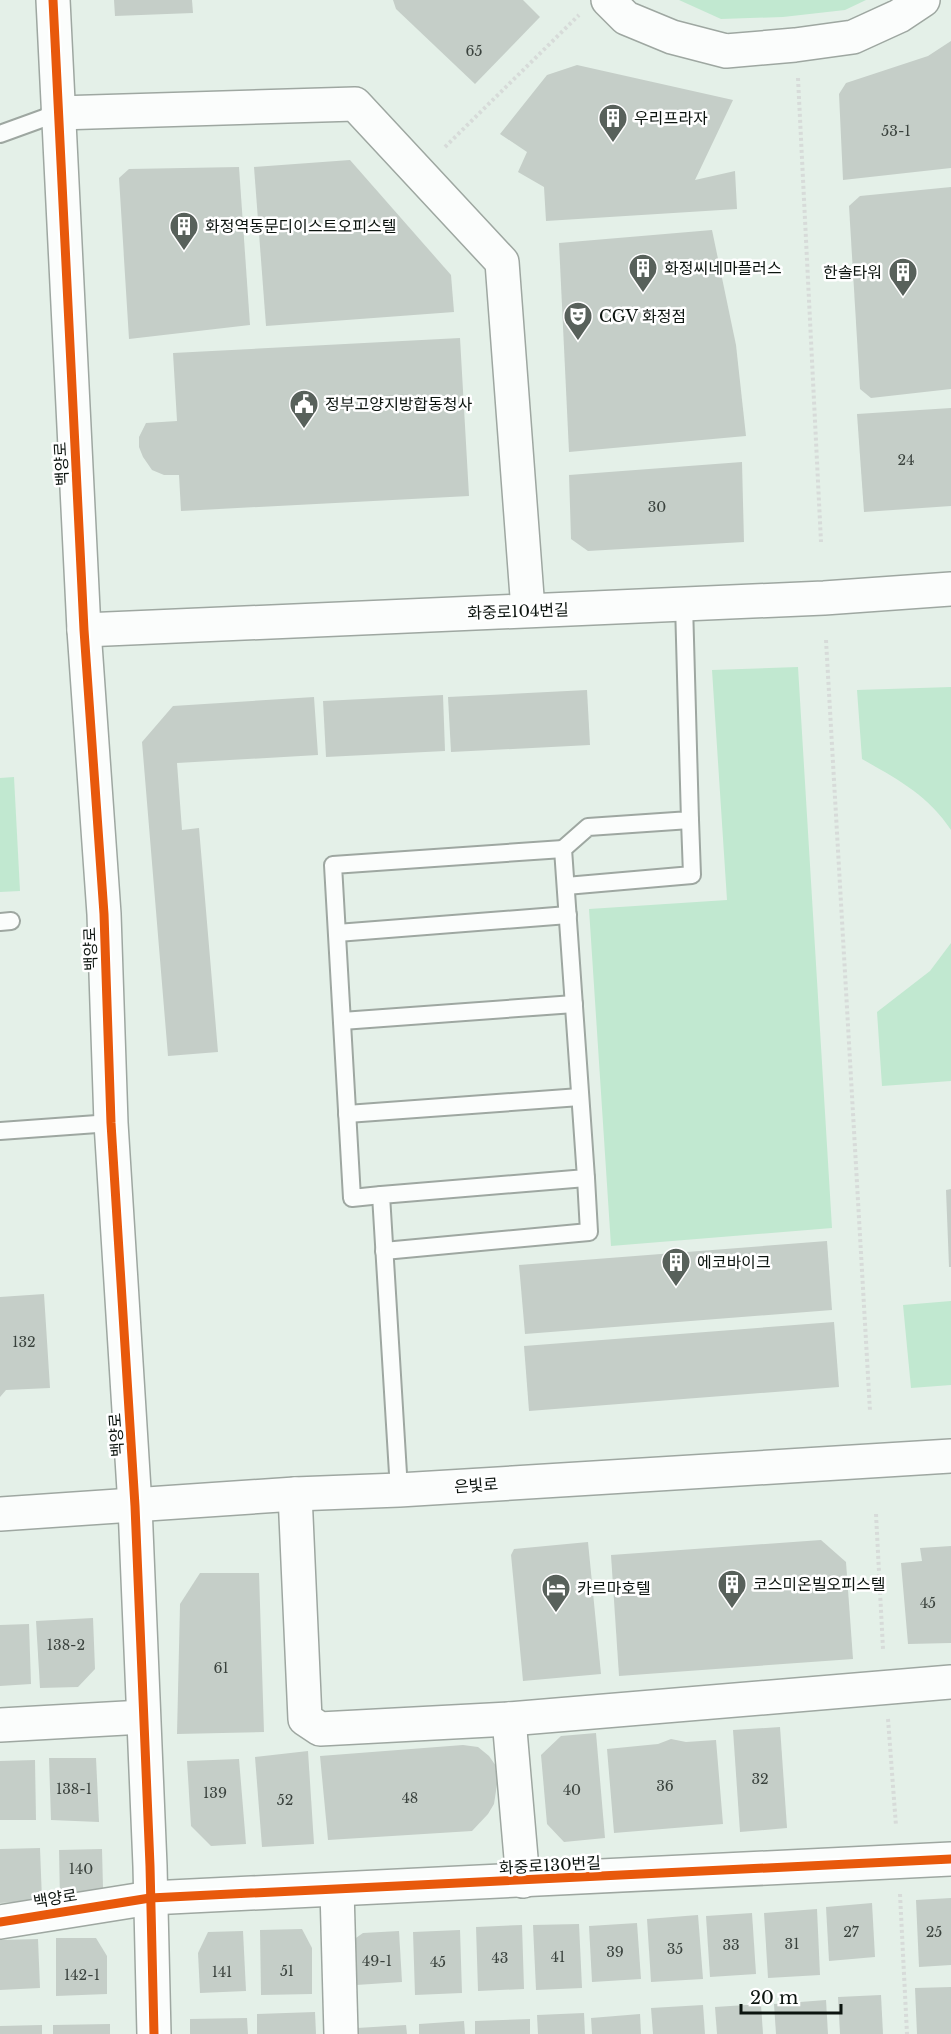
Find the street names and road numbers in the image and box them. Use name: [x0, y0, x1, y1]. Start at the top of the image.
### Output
street label: 백양로: [50, 441, 72, 487]
street label: 화중로104번길: [467, 599, 569, 623]
street label: 백양로: [79, 926, 101, 971]
street label: 백양로: [104, 1412, 128, 1458]
street label: 은빛로: [453, 1473, 499, 1497]
street label: 화중로130번길: [499, 1852, 601, 1878]
street label: 백양로: [32, 1885, 79, 1911]

